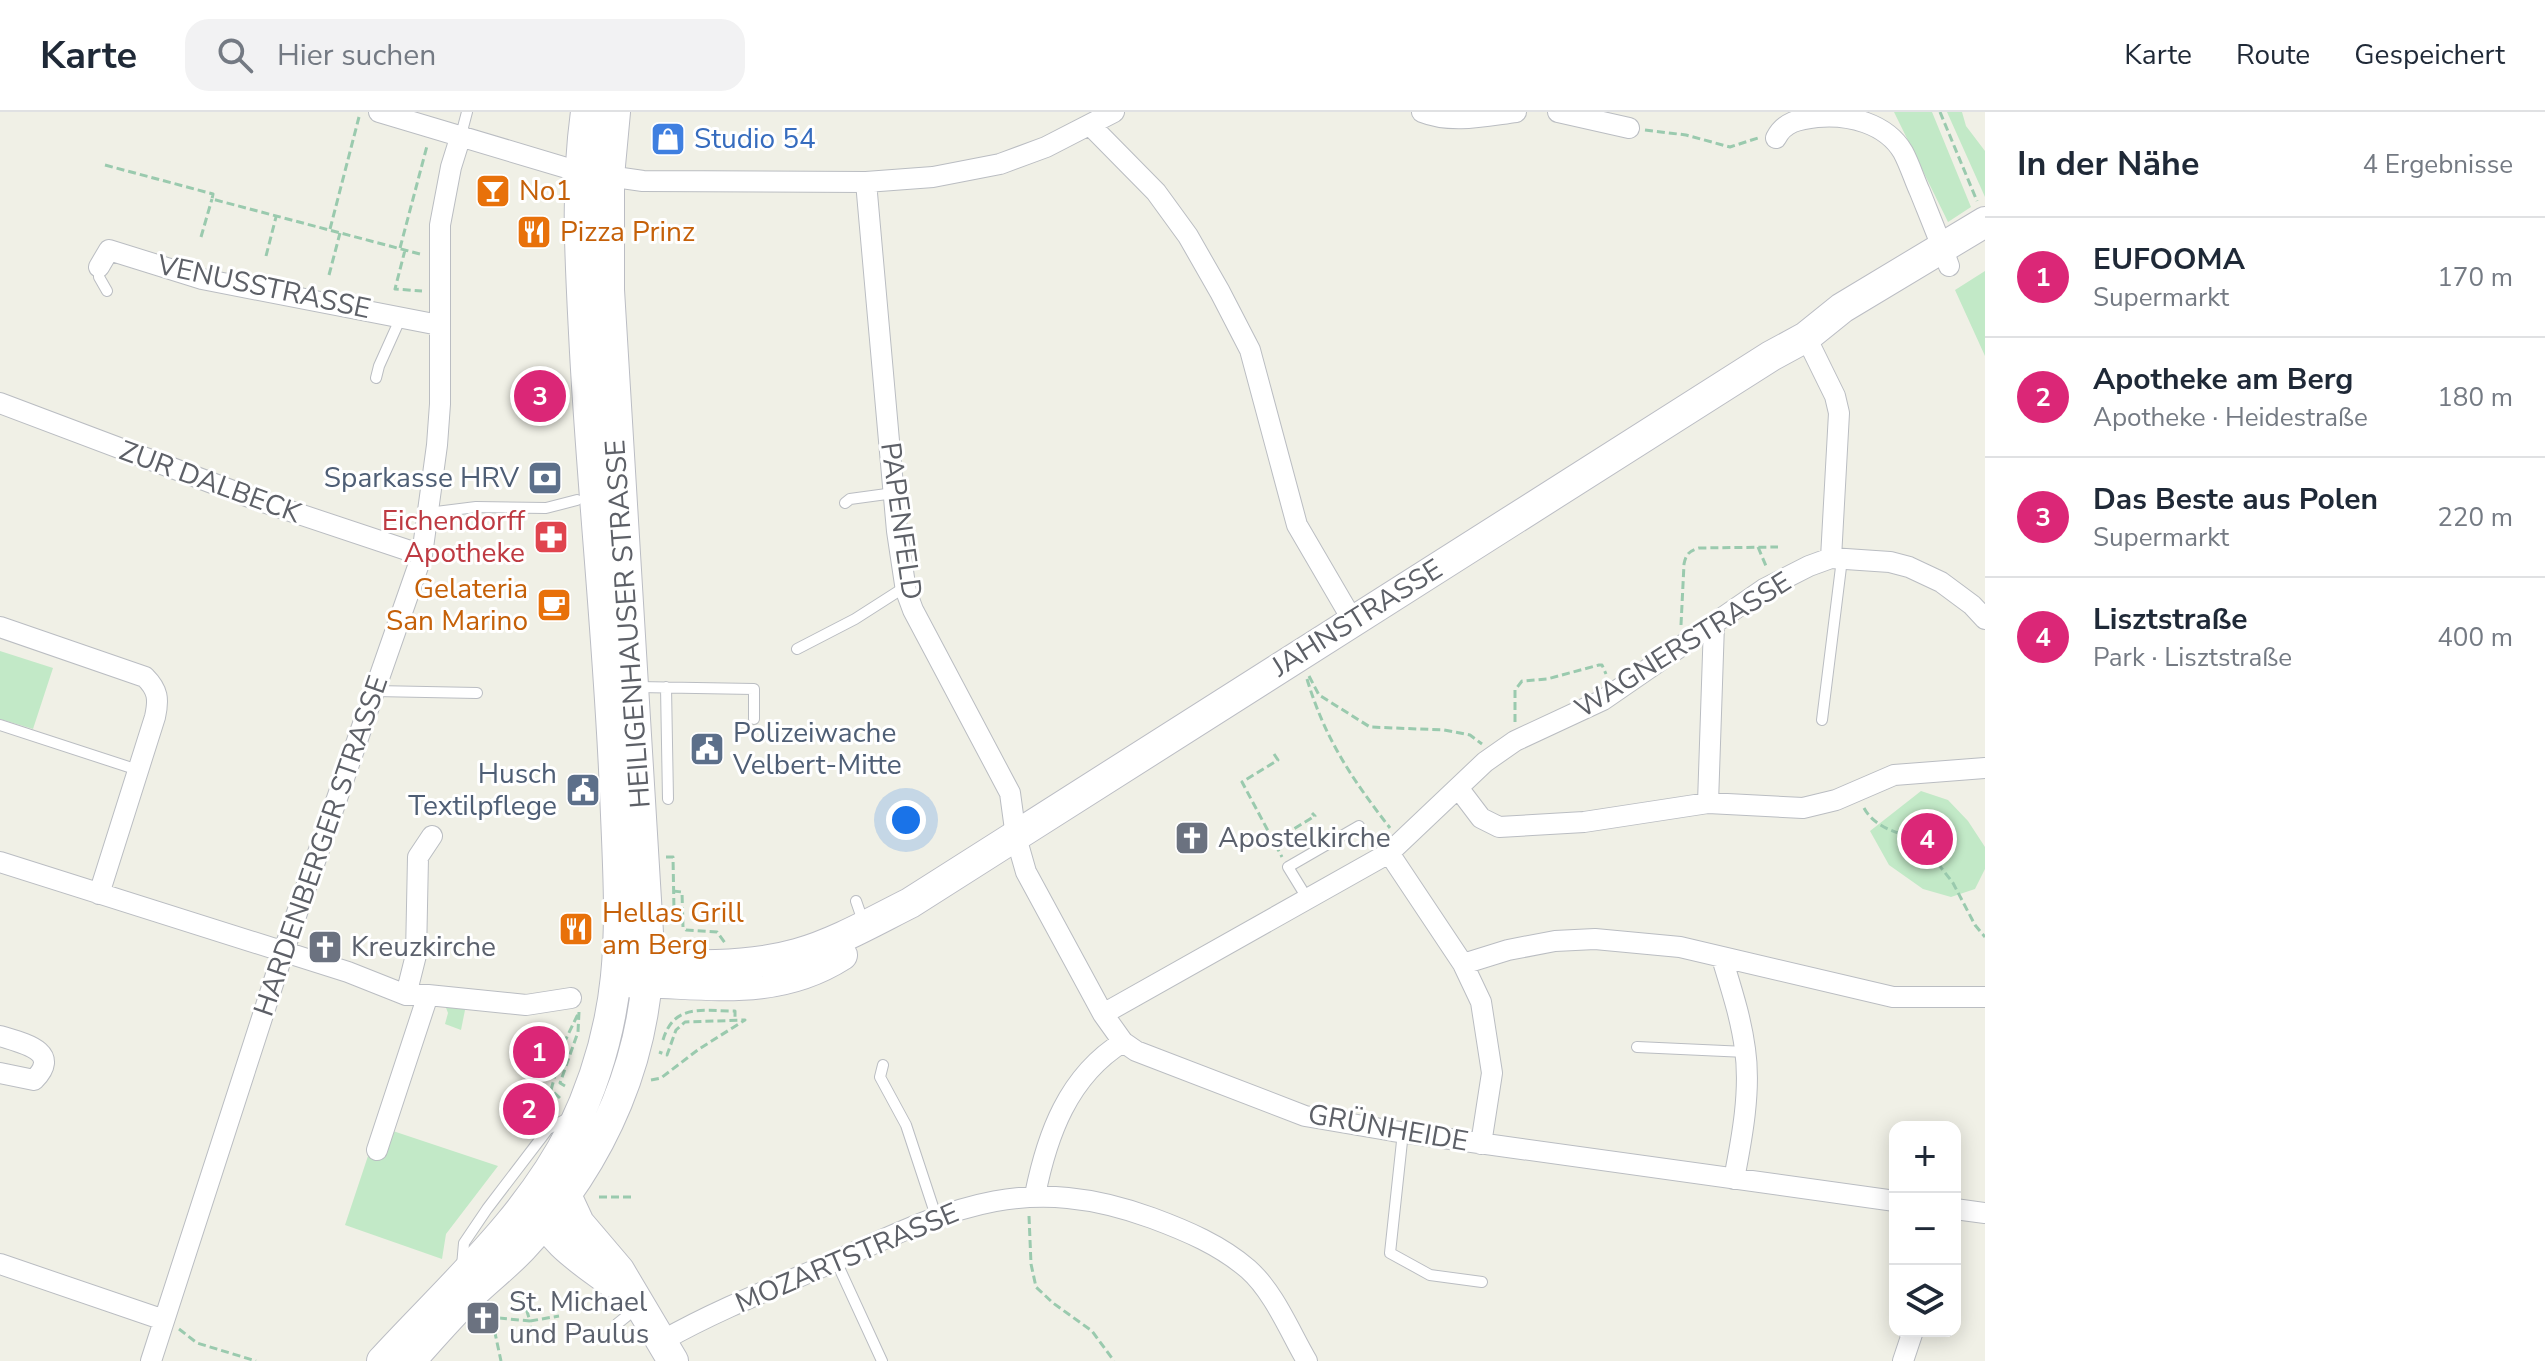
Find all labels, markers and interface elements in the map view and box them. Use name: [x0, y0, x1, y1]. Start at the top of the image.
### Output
search box: [185, 19, 745, 91]
text: Karte: [40, 30, 137, 81]
icon: search: [213, 33, 257, 77]
text: Hier suchen: [277, 35, 436, 76]
text: Karte: [2124, 36, 2192, 74]
text: Route: [2236, 36, 2310, 74]
text: Gespeichert: [2354, 36, 2505, 74]
shop icon: Studio 54: [649, 120, 687, 158]
place label: Studio 54: [694, 120, 816, 158]
text: In der Nähe: [2017, 141, 2199, 187]
text: 4 Ergebnisse: [2363, 147, 2513, 182]
bar icon: No1: [474, 172, 512, 210]
place label: No1: [519, 172, 572, 210]
restaurant icon: Pizza Prinz: [515, 213, 553, 251]
place label: Pizza Prinz: [560, 213, 695, 251]
text: EUFOOMA: [2093, 239, 2245, 280]
street label: VENUSSTRASSE: [153, 246, 374, 328]
text: 1: [2035, 260, 2051, 295]
text: 170 m: [2437, 260, 2513, 295]
text: Supermarkt: [2093, 280, 2229, 315]
text: Apotheke am Berg: [2093, 359, 2353, 400]
pin: 3: [514, 366, 566, 426]
text: 2: [2035, 380, 2051, 415]
text: 180 m: [2437, 380, 2513, 415]
text: Apotheke · Heidestraße: [2093, 400, 2368, 435]
street label: ZUR DALBECK: [114, 432, 306, 533]
street label: HEILIGENHAUSER STRASSE: [596, 439, 660, 809]
street label: PAPENFELD: [871, 440, 931, 602]
place label: Sparkasse HRV: [324, 459, 520, 497]
bank icon: Sparkasse HRV: [526, 459, 564, 497]
text: Das Beste aus Polen: [2093, 479, 2378, 520]
text: 3: [2035, 500, 2051, 535]
text: 220 m: [2437, 500, 2513, 535]
place label: Eichendorff Apotheke: [382, 502, 526, 572]
pharmacy icon: Eichendorff Apotheke: [532, 518, 570, 556]
text: Supermarkt: [2093, 520, 2229, 555]
street label: JAHNSTRASSE: [1264, 550, 1450, 686]
street label: WAGNERSTRASSE: [1568, 563, 1798, 727]
place label: Gelateria San Marino: [386, 570, 528, 640]
cafe icon: Gelateria San Marino: [535, 586, 573, 624]
text: Lisztstraße: [2093, 599, 2248, 640]
text: 4: [2035, 620, 2051, 655]
text: 400 m: [2437, 620, 2513, 655]
text: Park · Lisztstraße: [2093, 640, 2292, 675]
street label: HARDENBERGER STRASSE: [245, 671, 397, 1021]
place label: Polizeiwache Velbert-Mitte: [732, 714, 902, 784]
public building icon: Polizeiwache Velbert-Mitte: [688, 730, 726, 768]
place label: Husch Textilpflege: [408, 755, 557, 825]
public building icon: Husch Textilpflege: [564, 771, 602, 809]
your location: [886, 800, 926, 840]
pin: 4: [1901, 809, 1953, 869]
church icon: Apostelkirche: [1173, 819, 1211, 857]
place label: Apostelkirche: [1218, 819, 1391, 857]
place label: Hellas Grill am Berg: [602, 894, 744, 964]
restaurant icon: Hellas Grill am Berg: [557, 910, 595, 948]
church icon: Kreuzkirche: [306, 928, 344, 966]
place label: Kreuzkirche: [351, 928, 496, 966]
pin: 1: [513, 1022, 565, 1082]
pin: 2: [503, 1079, 555, 1139]
street label: GRÜNHEIDE: [1305, 1095, 1471, 1161]
map controls: [1889, 1121, 1961, 1337]
button: +: [1889, 1121, 1961, 1193]
button: −: [1889, 1193, 1961, 1265]
street label: MOZARTSTRASSE: [730, 1194, 964, 1322]
button: layers: [1889, 1265, 1961, 1337]
place label: St. Michael und Paulus: [509, 1283, 649, 1353]
church icon: St. Michael und Paulus: [464, 1299, 502, 1337]

